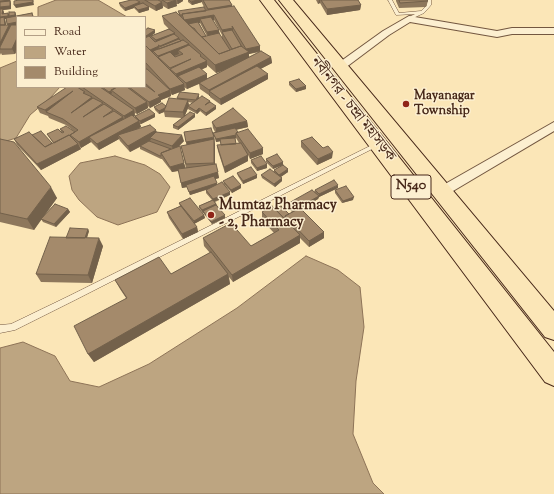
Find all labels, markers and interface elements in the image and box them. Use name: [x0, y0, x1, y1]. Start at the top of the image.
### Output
legend: [16, 16, 146, 88]
text: Road: [54, 23, 81, 41]
text: Water: [54, 43, 86, 61]
street label: নবীনগর - চন্দ্রা মহাসড়ক: [306, 54, 398, 166]
text: Building: [54, 63, 98, 81]
place label: Mayanagar Township: [414, 89, 475, 120]
marker: Mayanagar Township: [401, 99, 411, 109]
road number: N540: [391, 175, 431, 199]
place label: Mumtaz Pharmacy - 2, Pharmacy: [219, 197, 337, 232]
marker: Mumtaz Pharmacy - 2, Pharmacy: [206, 210, 216, 220]

